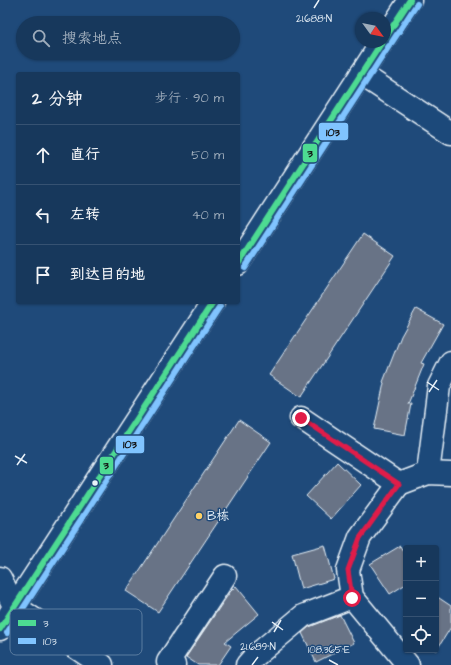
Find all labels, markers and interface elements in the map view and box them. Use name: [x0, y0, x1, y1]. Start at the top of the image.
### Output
text: 21.688°N: [296, 12, 332, 26]
north arrow: [355, 12, 391, 48]
search box: [16, 16, 240, 60]
icon: search: [30, 27, 52, 49]
text: 搜索地点: [62, 28, 122, 49]
text: 2 分钟: [32, 87, 83, 111]
text: 步行 · 90 m: [155, 89, 224, 107]
line badge: 103: [318, 122, 349, 141]
text: 103: [326, 125, 340, 140]
line badge: 3: [302, 143, 318, 163]
icon: ahead: [32, 144, 54, 166]
text: 直行: [70, 144, 100, 165]
text: 50 m: [191, 146, 224, 164]
text: 3: [306, 146, 313, 161]
icon: left: [32, 204, 54, 226]
text: 左转: [70, 204, 100, 225]
text: 40 m: [192, 206, 224, 224]
icon: arrive: [32, 264, 54, 286]
text: 到达目的地: [70, 264, 145, 285]
route end: [292, 409, 310, 427]
line badge: 103: [115, 435, 145, 454]
text: 103: [123, 437, 137, 452]
line badge: 3: [99, 456, 114, 475]
text: 3: [102, 458, 109, 473]
unlabelled marker: [90, 478, 100, 488]
place label: B栋: [207, 507, 229, 525]
marker: B栋: [194, 511, 204, 521]
map controls: [403, 545, 439, 653]
button: +: [403, 545, 439, 581]
button: −: [403, 581, 439, 617]
route start: [343, 589, 361, 607]
legend: [10, 609, 142, 655]
text: 3: [43, 616, 49, 631]
button: locate: [403, 617, 439, 653]
text: 103: [43, 634, 57, 649]
text: 21.689°N: [240, 640, 276, 654]
text: 108.365°E: [308, 643, 350, 657]

